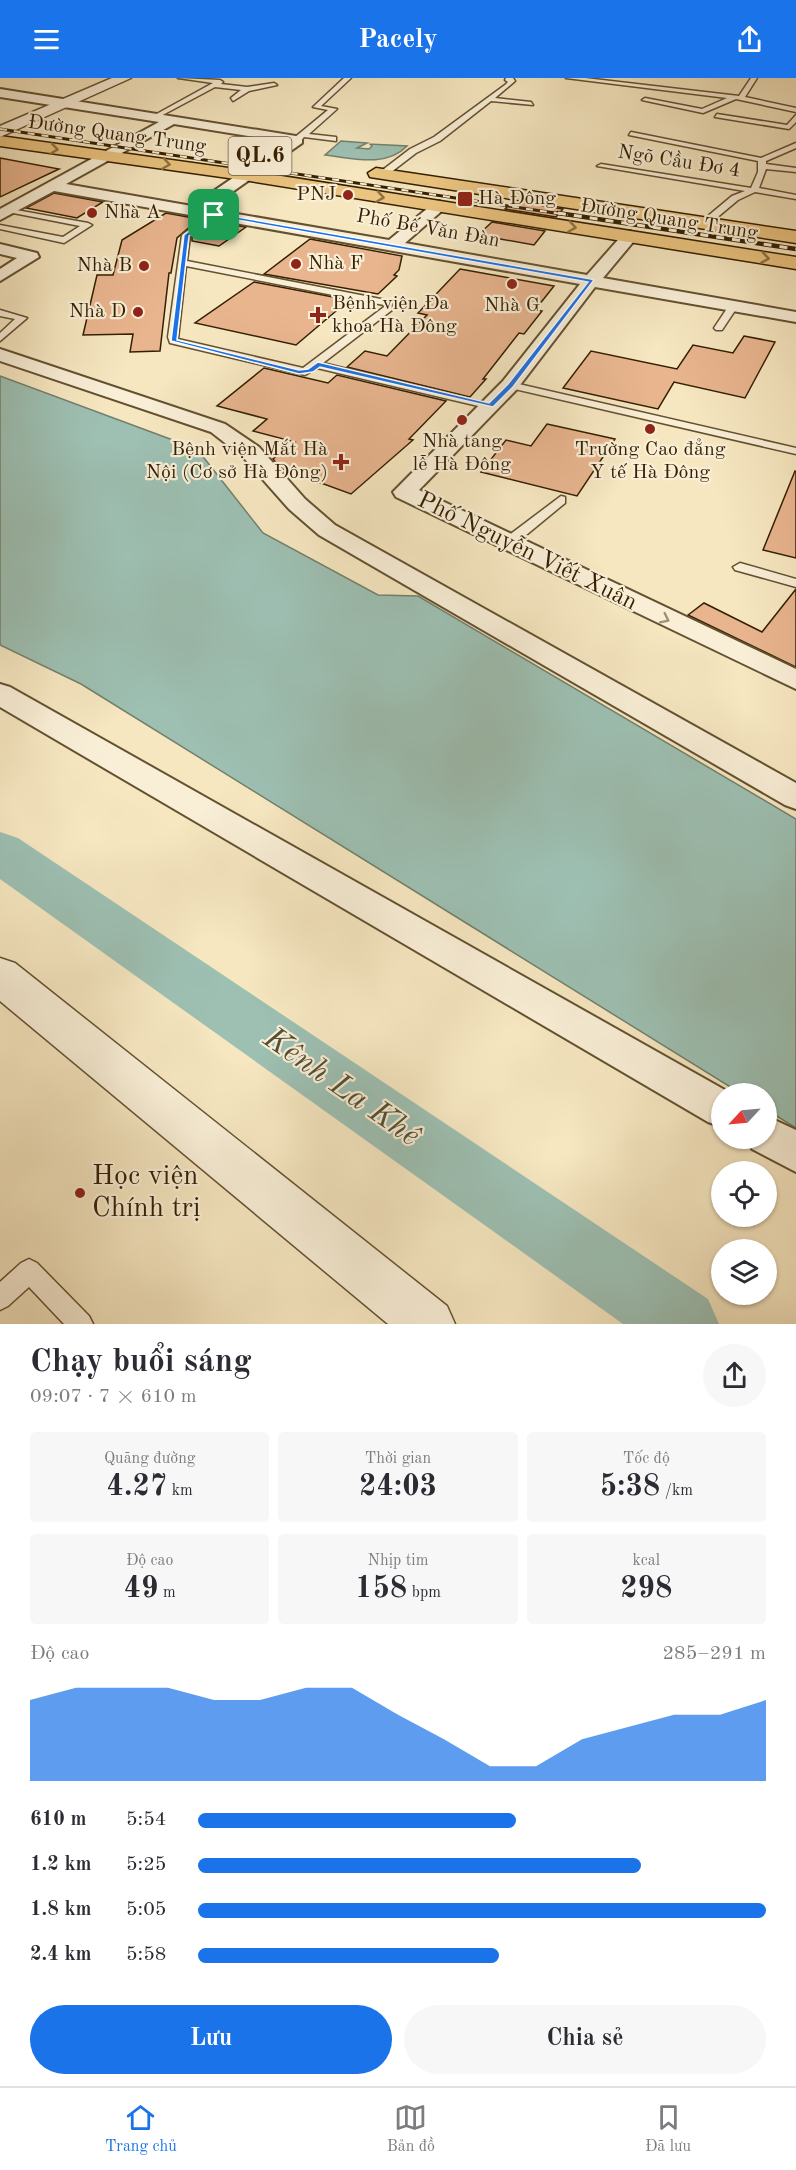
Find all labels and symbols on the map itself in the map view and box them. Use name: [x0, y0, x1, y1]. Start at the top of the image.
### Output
street label: Đường Quang Trung: [27, 113, 208, 157]
road number: QL.6: [228, 137, 292, 175]
street label: Ngõ Cầu Đơ 4: [616, 140, 742, 182]
one-way arrow: [49, 142, 59, 154]
one-way arrow: [161, 158, 171, 170]
place label: PNJ: [296, 185, 336, 205]
marker: PNJ: [341, 188, 355, 202]
pin: [188, 189, 239, 240]
place label: Hà Đông: [478, 189, 556, 209]
one-way arrow: [375, 190, 384, 202]
marker: Hà Đông: [456, 190, 474, 208]
street label: Đường Quang Trung: [579, 196, 759, 244]
place label: Nhà A: [104, 203, 161, 223]
marker: Nhà A: [85, 206, 99, 220]
street label: Phố Bế Văn Đàn: [355, 207, 501, 251]
one-way arrow: [568, 221, 577, 233]
one-way arrow: [759, 251, 769, 264]
place label: Nhà F: [308, 254, 363, 274]
place label: Nhà B: [76, 256, 132, 276]
marker: Nhà F: [289, 257, 303, 271]
marker: Nhà B: [137, 259, 151, 273]
marker: Nhà G: [505, 277, 519, 291]
place label: Bệnh viện Đa khoa Hà Đông: [332, 294, 457, 337]
place label: Nhà G: [484, 296, 540, 316]
place label: Nhà D: [69, 302, 126, 322]
marker: Nhà D: [131, 305, 145, 319]
marker: Bệnh viện Đa khoa Hà Đông: [309, 306, 327, 324]
marker: Nhà tang lễ Hà Đông: [455, 413, 469, 427]
marker: Trường Cao đẳng Y tế Hà Đông: [643, 422, 657, 436]
place label: Nhà tang lễ Hà Đông: [413, 432, 511, 475]
place label: Bệnh viện Mắt Hà Nội (Cơ sở Hà Đông): [146, 438, 328, 483]
place label: Trường Cao đẳng Y tế Hà Đông: [575, 438, 726, 483]
marker: Bệnh viện Mắt Hà Nội (Cơ sở Hà Đông): [332, 453, 350, 471]
street label: Phố Nguyễn Viết Xuân: [413, 487, 641, 616]
one-way arrow: [658, 611, 669, 623]
water label: Kênh La Khê: [256, 1022, 426, 1155]
north arrow: [711, 1083, 777, 1149]
place label: Học viện Chính trị: [92, 1163, 201, 1223]
marker: Học viện Chính trị: [73, 1186, 87, 1200]

